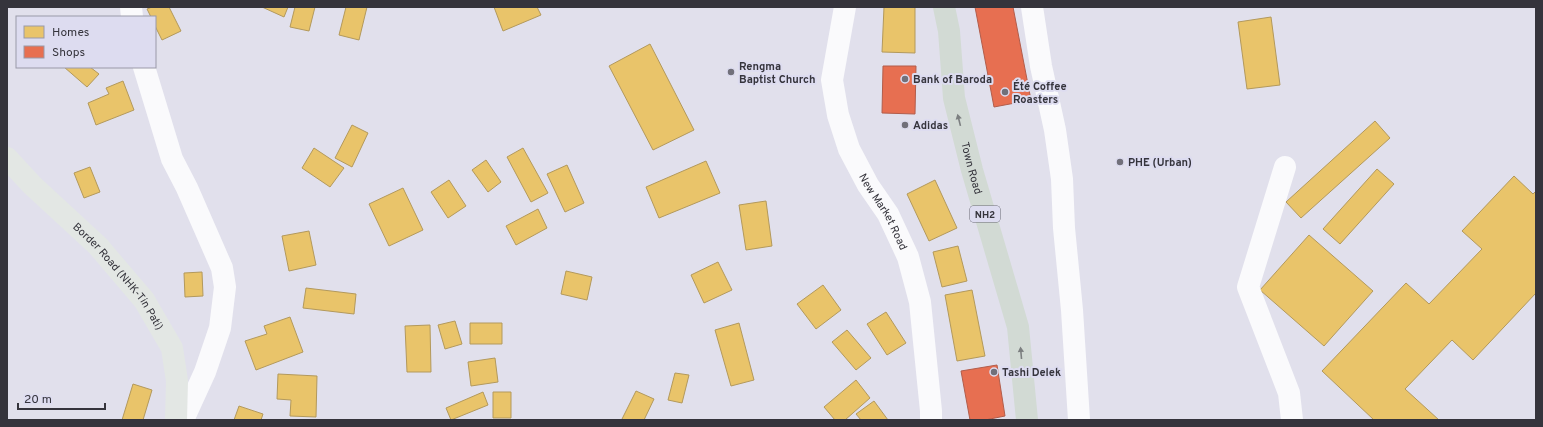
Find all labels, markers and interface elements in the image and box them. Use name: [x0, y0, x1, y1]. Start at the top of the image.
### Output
legend: [16, 16, 156, 68]
text: Homes: [52, 25, 89, 41]
text: Shops: [52, 45, 85, 61]
place label: Rengma Baptist Church: [739, 60, 815, 87]
marker: Rengma Baptist Church: [726, 67, 736, 77]
place label: Bank of Baroda: [913, 73, 992, 87]
marker: Bank of Baroda: [900, 74, 910, 84]
place label: Été Coffee Roasters: [1013, 79, 1067, 107]
marker: Été Coffee Roasters: [1000, 87, 1010, 97]
one-way arrow: [956, 113, 962, 126]
place label: Adidas: [913, 119, 948, 133]
marker: Adidas: [900, 120, 910, 130]
street label: Town Road: [957, 141, 985, 196]
place label: PHE (Urban): [1128, 156, 1192, 170]
marker: PHE (Urban): [1115, 157, 1125, 167]
street label: New Market Road: [855, 171, 910, 253]
road number: NH2: [970, 206, 1000, 222]
street label: Border Road (NHK-Tin Pati): [69, 220, 166, 333]
one-way arrow: [1017, 347, 1024, 359]
place label: Tashi Delek: [1002, 366, 1061, 380]
marker: Tashi Delek: [989, 367, 999, 377]
scale bar: [18, 385, 105, 411]
text: 20 m: [24, 392, 52, 408]

